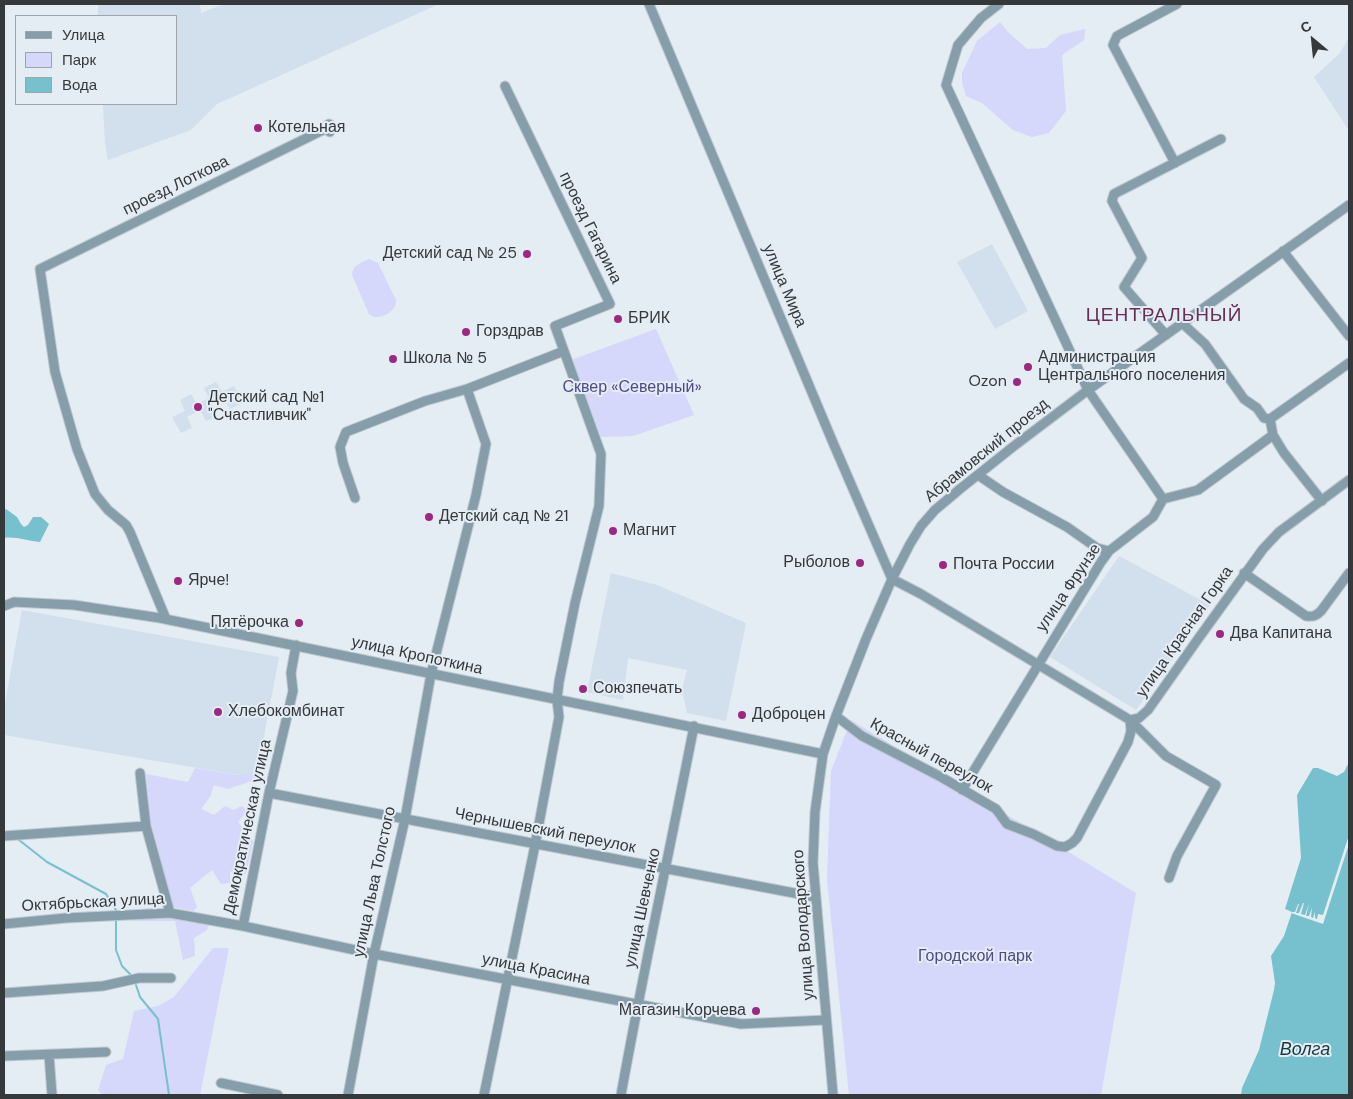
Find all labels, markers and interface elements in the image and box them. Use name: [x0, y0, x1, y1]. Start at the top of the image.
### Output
legend: [15, 15, 178, 105]
north arrow: [1288, 15, 1338, 65]
text: С: [1297, 16, 1315, 37]
text: Улица: [62, 25, 105, 45]
text: Парк: [62, 50, 96, 70]
text: Вода: [62, 75, 97, 95]
place label: Котельная: [268, 118, 345, 138]
marker: Котельная: [252, 122, 264, 134]
street label: проезд Лоткова: [120, 152, 232, 220]
street label: проезд Гагарина: [555, 169, 625, 287]
street label: улица Мира: [758, 242, 810, 330]
place label: Детский сад № 25: [383, 244, 517, 264]
marker: Детский сад № 25: [521, 248, 533, 260]
district label: ЦЕНТРАЛЬНЫЙ: [1084, 305, 1244, 327]
place label: БРИК: [628, 309, 670, 329]
marker: БРИК: [612, 313, 624, 325]
place label: Горздрав: [476, 322, 544, 342]
marker: Горздрав: [460, 326, 472, 338]
place label: Администрация Центрального поселения: [1038, 348, 1225, 386]
place label: Школа № 5: [403, 349, 487, 369]
marker: Школа № 5: [387, 353, 399, 365]
marker: Администрация Центрального поселения: [1022, 361, 1034, 373]
place label: Ozon: [969, 372, 1007, 392]
marker: Ozon: [1011, 376, 1023, 388]
park label: Сквер «Северный»: [562, 378, 702, 398]
place label: Детский сад №1 "Счастливчик": [208, 388, 324, 426]
street label: Абрамовский проезд: [921, 395, 1053, 507]
marker: Детский сад №1 "Счастливчик": [192, 401, 204, 413]
place label: Детский сад № 21: [439, 507, 569, 527]
marker: Детский сад № 21: [423, 511, 435, 523]
place label: Магнит: [623, 521, 676, 541]
marker: Магнит: [607, 525, 619, 537]
street label: улица Фрунзе: [1033, 540, 1105, 636]
place label: Рыболов: [783, 553, 850, 573]
place label: Почта России: [953, 555, 1054, 575]
marker: Рыболов: [854, 557, 866, 569]
marker: Почта России: [937, 559, 949, 571]
street label: улица Красная Горка: [1132, 563, 1238, 701]
place label: Ярче!: [188, 571, 229, 591]
marker: Ярче!: [172, 575, 184, 587]
place label: Пятёрочка: [211, 613, 289, 633]
marker: Пятёрочка: [293, 617, 305, 629]
place label: Два Капитана: [1230, 624, 1332, 644]
marker: Два Капитана: [1214, 628, 1226, 640]
street label: улица Кропоткина: [350, 633, 484, 679]
place label: Союзпечать: [593, 679, 682, 699]
marker: Союзпечать: [577, 683, 589, 695]
place label: Хлебокомбинат: [228, 702, 344, 722]
place label: Доброцен: [752, 705, 826, 725]
marker: Хлебокомбинат: [212, 706, 224, 718]
marker: Доброцен: [736, 709, 748, 721]
street label: Красный переулок: [866, 714, 996, 798]
street label: Демократическая улица: [220, 738, 276, 916]
street label: Чернышевский переулок: [453, 804, 637, 858]
street label: улица Льва Толстого: [350, 805, 400, 959]
street label: улица Шевченко: [621, 846, 665, 970]
street label: улица Володарского: [789, 849, 819, 1001]
street label: Октябрьская улица: [21, 890, 165, 916]
park label: Городской парк: [918, 947, 1032, 967]
street label: улица Красина: [480, 950, 592, 990]
place label: Магазин Корчева: [619, 1001, 746, 1021]
marker: Магазин Корчева: [750, 1005, 762, 1017]
water label: Волга: [1280, 1039, 1330, 1061]

